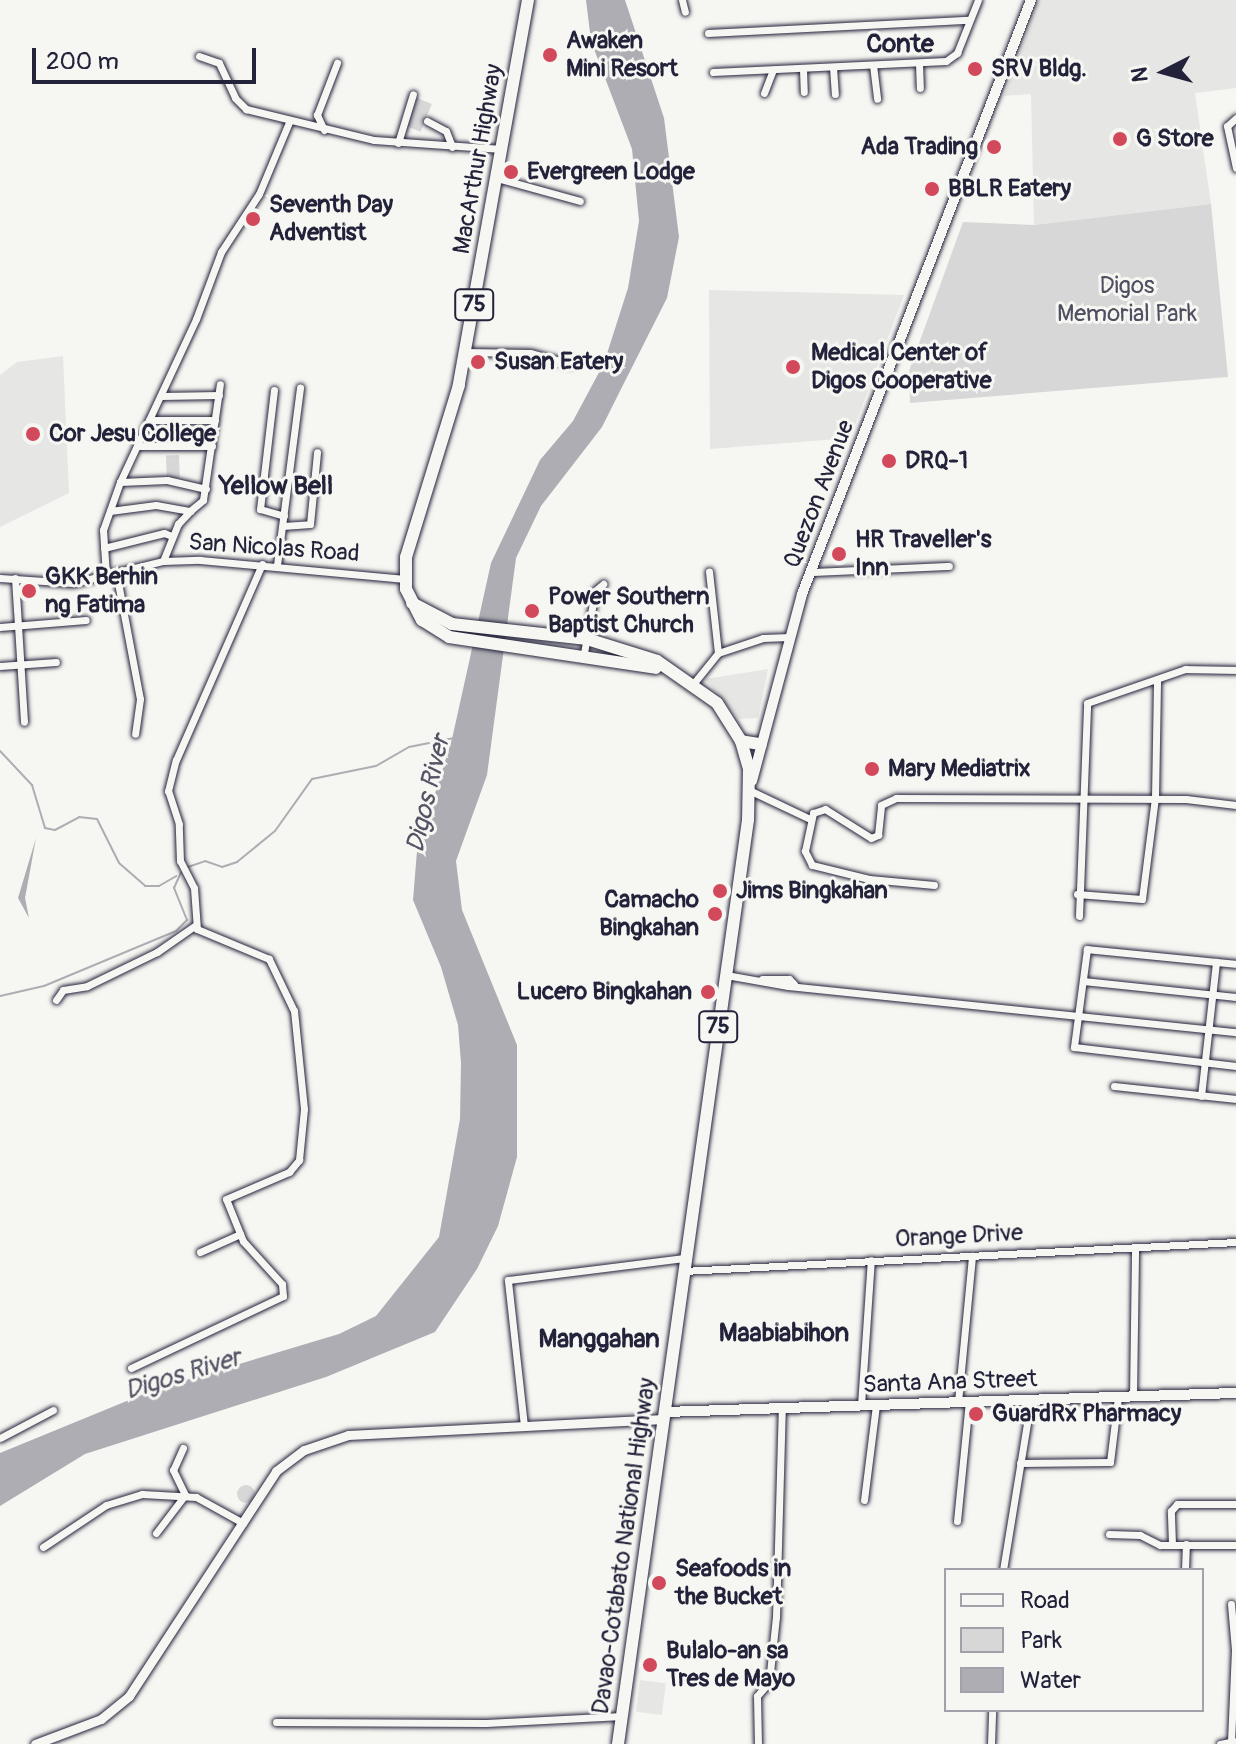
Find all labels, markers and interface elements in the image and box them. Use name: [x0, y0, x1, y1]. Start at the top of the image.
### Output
place label: Awaken Mini Resort: [566, 27, 678, 83]
district label: Conte: [866, 29, 934, 61]
scale bar: [36, 32, 260, 82]
north arrow: [1124, 32, 1204, 112]
marker: Awaken Mini Resort: [541, 46, 559, 64]
text: 200 m: [46, 47, 119, 76]
place label: SRV Bldg.: [991, 55, 1087, 83]
marker: SRV Bldg.: [966, 60, 984, 78]
street label: MacArthur Highway: [447, 62, 509, 256]
text: N: [1125, 66, 1155, 83]
place label: G Store: [1136, 125, 1214, 153]
marker: G Store: [1111, 130, 1129, 148]
place label: Ada Trading: [861, 133, 978, 161]
marker: Ada Trading: [985, 138, 1003, 156]
place label: Evergreen Lodge: [527, 158, 695, 186]
marker: Evergreen Lodge: [502, 163, 520, 181]
place label: BBLR Eatery: [948, 175, 1071, 203]
marker: BBLR Eatery: [923, 180, 941, 198]
place label: Seventh Day Adventist: [269, 191, 393, 247]
marker: Seventh Day Adventist: [244, 210, 262, 228]
park label: Digos Memorial Park: [1057, 272, 1197, 328]
road number: 75: [454, 287, 494, 323]
place label: Medical Center of Digos Cooperative: [811, 339, 992, 395]
place label: Susan Eatery: [494, 348, 623, 376]
marker: Susan Eatery: [469, 353, 487, 371]
marker: Medical Center of Digos Cooperative: [782, 356, 804, 378]
street label: Quezon Avenue: [778, 416, 860, 572]
place label: Cor Jesu College: [49, 420, 216, 448]
marker: Cor Jesu College: [24, 425, 42, 443]
place label: DRQ-1: [905, 447, 968, 475]
marker: DRQ-1: [880, 452, 898, 470]
district label: Yellow Bell: [219, 471, 333, 503]
place label: HR Traveller's Inn: [855, 526, 992, 582]
street label: San Nicolas Road: [188, 528, 360, 568]
marker: HR Traveller's Inn: [830, 545, 848, 563]
place label: GKK Berhin ng Fatima: [45, 563, 158, 619]
marker: GKK Berhin ng Fatima: [20, 582, 38, 600]
place label: Power Southern Baptist Church: [548, 583, 710, 639]
marker: Power Southern Baptist Church: [523, 602, 541, 620]
water label: Digos River: [400, 732, 458, 856]
place label: Mary Mediatrix: [888, 755, 1031, 783]
marker: Mary Mediatrix: [863, 760, 881, 778]
place label: Jims Bingkahan: [736, 877, 888, 905]
marker: Jims Bingkahan: [711, 882, 729, 900]
place label: Camacho Bingkahan: [599, 886, 699, 942]
marker: Camacho Bingkahan: [706, 905, 724, 923]
place label: Lucero Bingkahan: [516, 978, 692, 1006]
marker: Lucero Bingkahan: [699, 983, 717, 1001]
road number: 75: [698, 1009, 738, 1045]
street label: Orange Drive: [894, 1218, 1024, 1254]
district label: Maabiabihon: [719, 1318, 849, 1350]
district label: Manggahan: [538, 1324, 660, 1356]
water label: Digos River: [121, 1343, 245, 1407]
street label: Santa Ana Street: [862, 1365, 1038, 1399]
street label: Davao-Cotabato National Highway: [586, 1376, 662, 1716]
place label: GuardRx Pharmacy: [992, 1400, 1181, 1428]
marker: GuardRx Pharmacy: [967, 1405, 985, 1423]
place label: Seafoods in the Bucket: [675, 1555, 791, 1611]
legend: [944, 1568, 1204, 1712]
marker: Seafoods in the Bucket: [650, 1574, 668, 1592]
text: Road: [1020, 1586, 1070, 1615]
text: Park: [1020, 1626, 1062, 1655]
place label: Bulalo-an sa Tres de Mayo: [666, 1637, 795, 1693]
marker: Bulalo-an sa Tres de Mayo: [641, 1656, 659, 1674]
text: Water: [1020, 1666, 1081, 1695]

